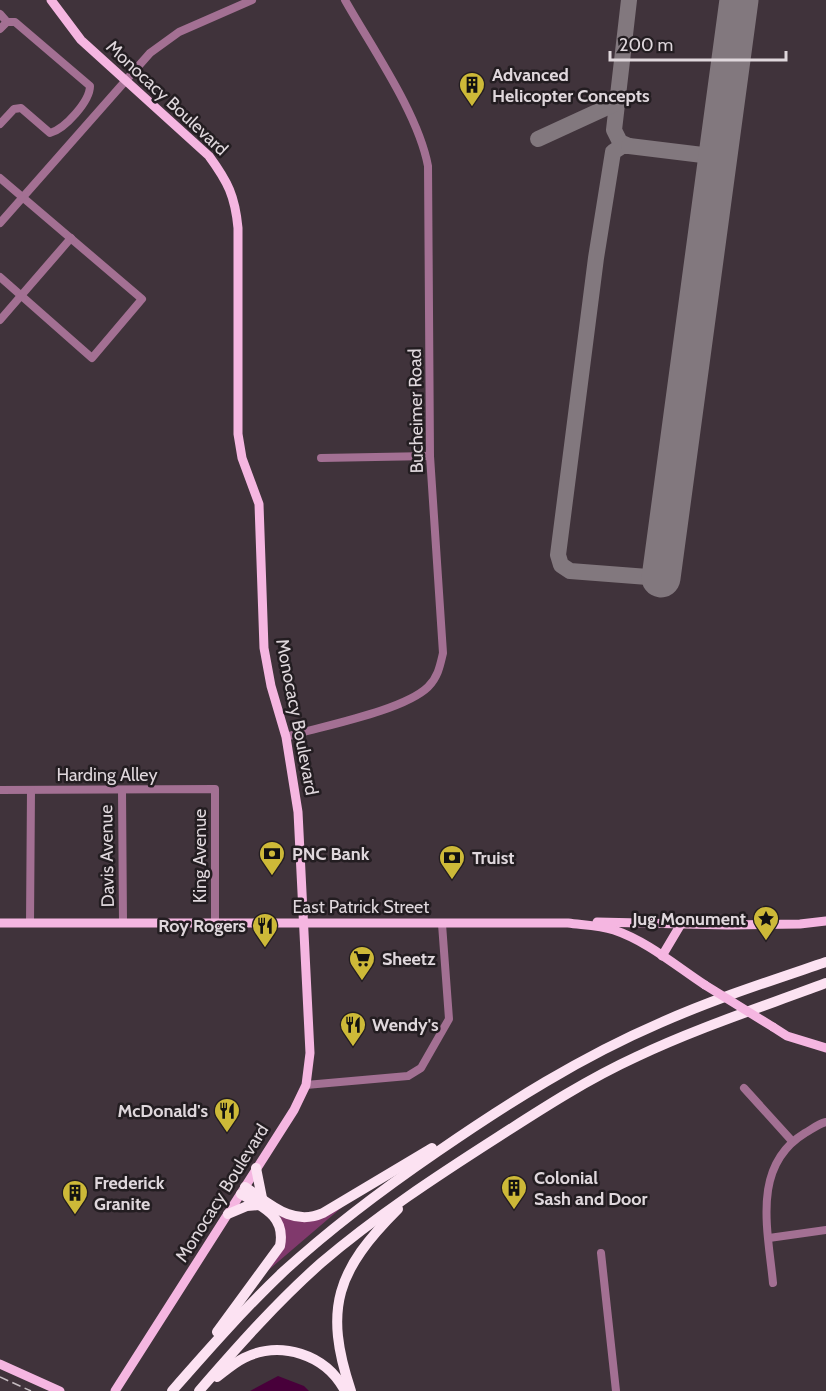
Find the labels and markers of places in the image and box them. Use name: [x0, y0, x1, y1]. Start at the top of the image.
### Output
place label: Advanced Helicopter Concepts: [492, 64, 650, 107]
building icon: Advanced Helicopter Concepts: [457, 70, 487, 108]
bank icon: PNC Bank: [257, 839, 287, 877]
place label: PNC Bank: [292, 843, 370, 865]
bank icon: Truist: [437, 843, 467, 881]
place label: Truist: [472, 847, 514, 869]
place icon: Jug Monument: [751, 904, 781, 942]
place label: Jug Monument: [631, 908, 746, 930]
restaurant icon: Roy Rogers: [250, 911, 280, 949]
place label: Roy Rogers: [158, 915, 246, 937]
supermarket icon: Sheetz: [347, 944, 377, 982]
place label: Sheetz: [382, 948, 436, 970]
restaurant icon: Wendy's: [338, 1010, 368, 1048]
place label: Wendy's: [372, 1014, 439, 1036]
restaurant icon: McDonald's: [212, 1096, 242, 1134]
place label: McDonald's: [118, 1100, 208, 1122]
place label: Colonial Sash and Door: [534, 1167, 648, 1210]
place label: Frederick Granite: [94, 1172, 165, 1215]
building icon: Colonial Sash and Door: [499, 1173, 529, 1211]
building icon: Frederick Granite: [60, 1178, 90, 1216]

